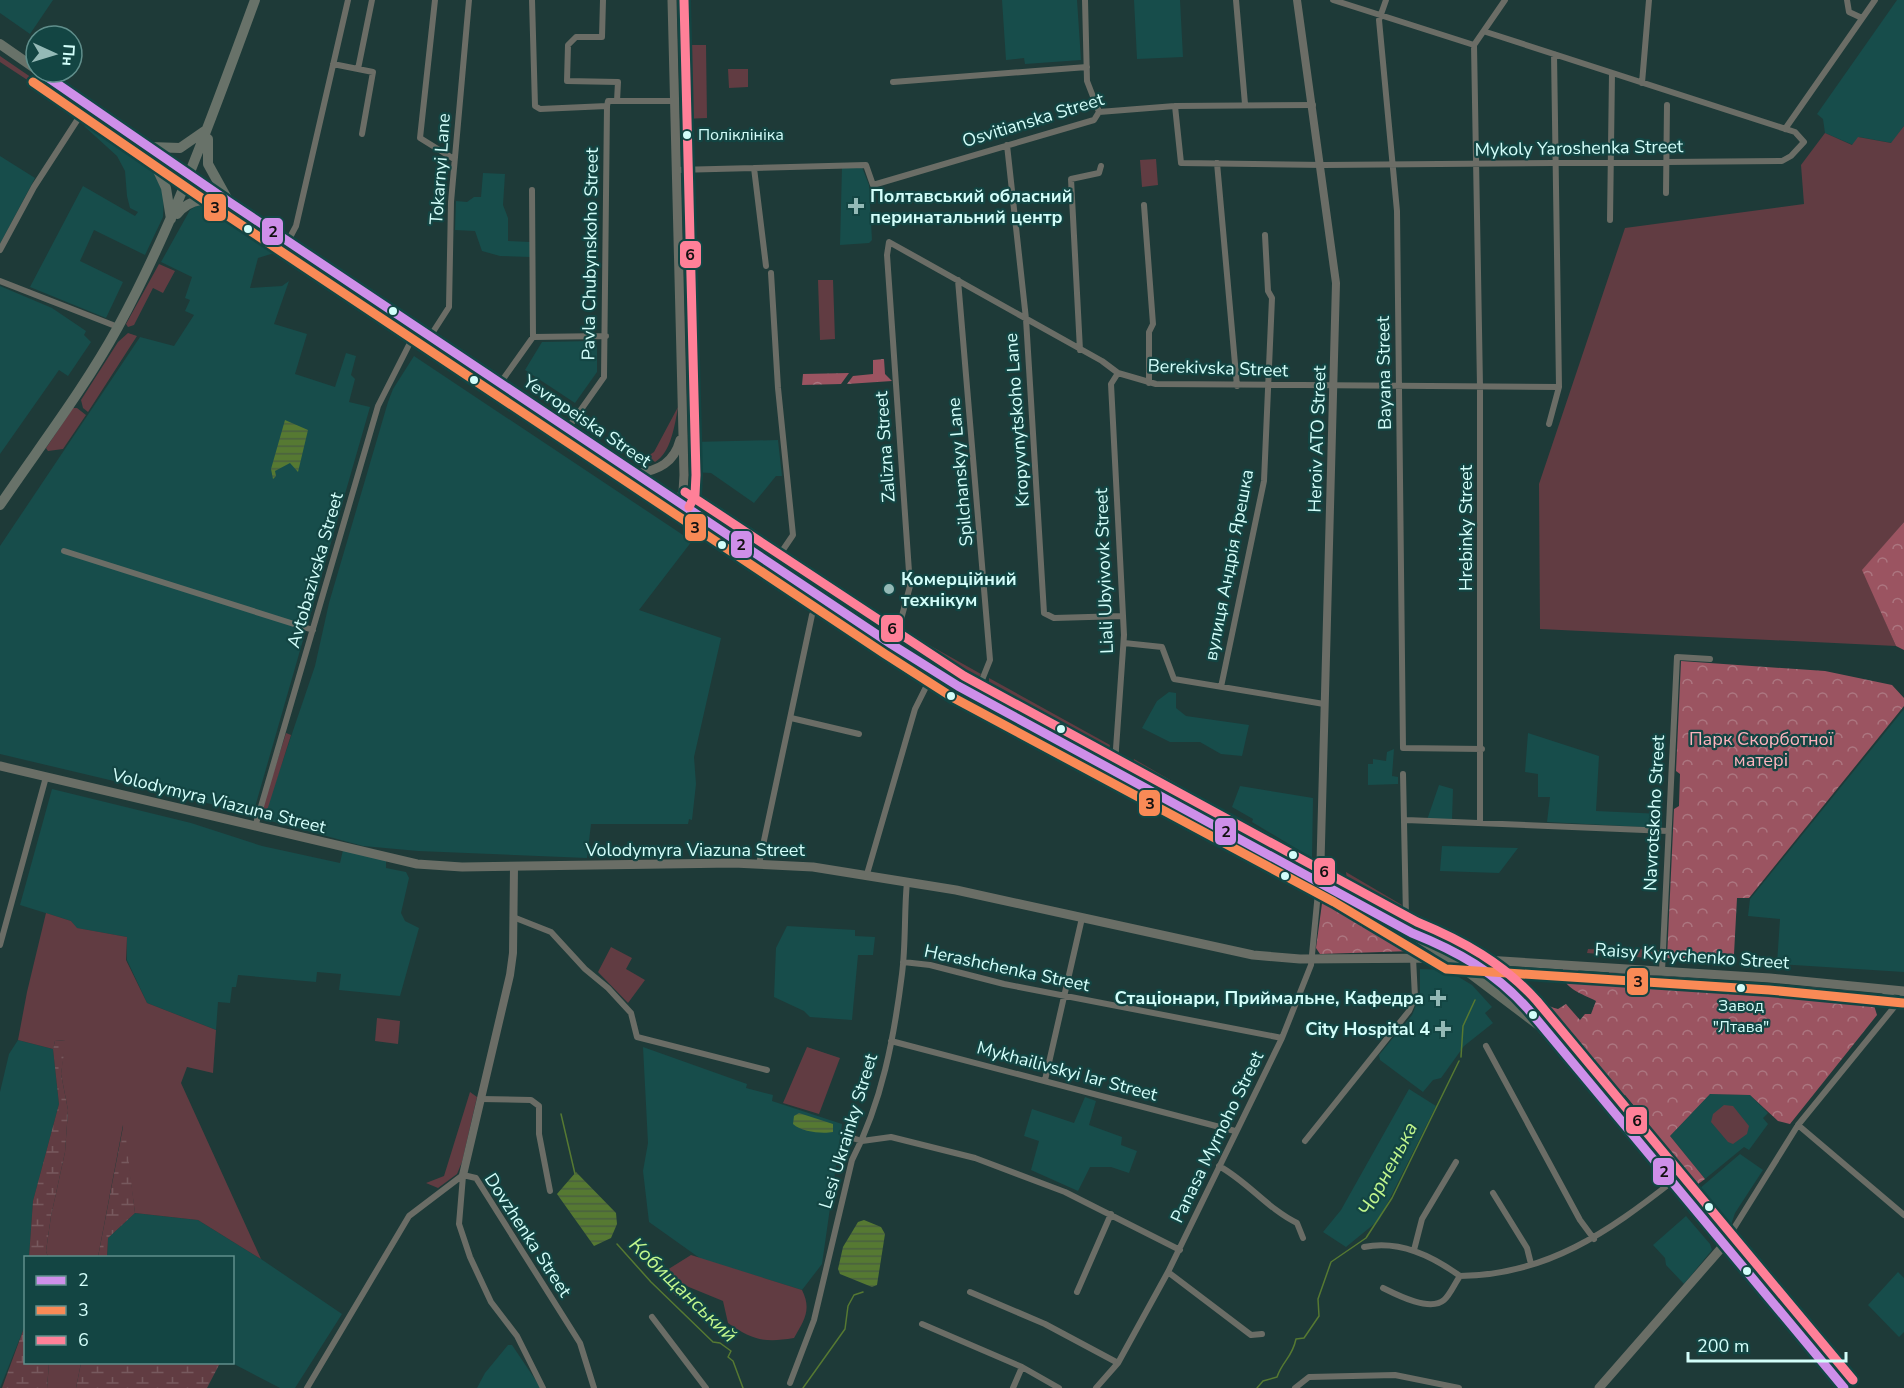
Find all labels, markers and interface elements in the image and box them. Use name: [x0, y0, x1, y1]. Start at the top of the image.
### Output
north arrow: [24, 24, 84, 84]
text: Пн: [56, 43, 80, 67]
street label: Osvitianska Street: [959, 87, 1107, 153]
street label: Tokarnyi Lane: [424, 112, 456, 226]
place label: Поліклініка: [698, 124, 784, 146]
marker: Поліклініка: [681, 129, 693, 141]
street label: Mykoly Yaroshenka Street: [1475, 134, 1684, 162]
street label: Pavla Chubynskoho Street: [576, 147, 604, 361]
place label: Полтавський обласний перинатальний центр: [870, 184, 1073, 229]
line badge: 3: [203, 193, 227, 222]
text: 3: [210, 197, 220, 219]
marker: Полтавський обласний перинатальний центр: [847, 197, 865, 215]
line badge: 2: [261, 217, 284, 246]
text: 2: [268, 221, 278, 243]
unlabelled marker: [242, 223, 254, 235]
line badge: 6: [679, 240, 702, 269]
text: 6: [685, 244, 695, 266]
unlabelled marker: [387, 305, 399, 317]
street label: Bayana Street: [1371, 315, 1397, 430]
street label: Kropyvnytskoho Lane: [999, 332, 1035, 508]
street label: Berekivska Street: [1147, 354, 1289, 382]
street label: Heroiv ATO Street: [1302, 364, 1332, 513]
street label: Yevropeiska Street: [518, 369, 656, 473]
unlabelled marker: [468, 374, 480, 386]
street label: Zalizna Street: [869, 390, 901, 503]
street label: Spilchanskyy Lane: [942, 397, 978, 547]
street label: Hrebinky Street: [1454, 464, 1478, 591]
street label: вулиця Андрія Ярешка: [1199, 467, 1259, 663]
street label: Liali Ubyivovk Street: [1089, 487, 1119, 654]
street label: Avtobazivska Street: [281, 489, 349, 651]
line badge: 3: [684, 513, 707, 542]
text: 3: [690, 517, 700, 539]
line badge: 2: [730, 530, 753, 559]
text: 2: [736, 534, 746, 556]
unlabelled marker: [716, 539, 728, 551]
place label: Комерційний технікум: [901, 567, 1017, 612]
marker: Комерційний технікум: [882, 582, 896, 596]
line badge: 6: [880, 614, 904, 643]
text: 6: [887, 618, 897, 640]
unlabelled marker: [945, 690, 957, 702]
unlabelled marker: [1055, 723, 1067, 735]
park label: Парк Скорботної матері: [1689, 727, 1834, 772]
street label: Navrotskoho Street: [1638, 734, 1670, 892]
street label: Volodymyra Viazuna Street: [109, 763, 329, 839]
line badge: 3: [1138, 789, 1161, 817]
text: 3: [1145, 793, 1155, 815]
line badge: 2: [1214, 817, 1237, 846]
text: 2: [1221, 821, 1231, 843]
street label: Volodymyra Viazuna Street: [584, 838, 805, 862]
unlabelled marker: [1287, 849, 1299, 861]
line badge: 6: [1313, 857, 1336, 886]
text: 6: [1319, 861, 1329, 883]
unlabelled marker: [1279, 870, 1291, 882]
street label: Raisy Kyrychenko Street: [1594, 937, 1791, 975]
street label: Herashchenka Street: [922, 939, 1093, 997]
line badge: 3: [1626, 967, 1649, 996]
text: 3: [1633, 971, 1643, 993]
marker: Завод "Лтава": [1735, 982, 1747, 994]
place label: Стаціонари, Приймальне, Кафедра: [1115, 986, 1424, 1010]
marker: Стаціонари, Приймальне, Кафедра: [1429, 989, 1447, 1007]
place label: Завод "Лтава": [1713, 995, 1769, 1038]
unlabelled marker: [1527, 1009, 1539, 1021]
place label: City Hospital 4: [1305, 1017, 1430, 1041]
marker: City Hospital 4: [1434, 1020, 1452, 1038]
street label: Mykhailivskyi Iar Street: [974, 1035, 1161, 1107]
street label: Panasa Myrnoho Street: [1165, 1046, 1269, 1227]
street label: Lesi Ukrainky Street: [813, 1050, 883, 1211]
line badge: 6: [1625, 1106, 1648, 1135]
text: 6: [1632, 1110, 1642, 1132]
water label: Чорненька: [1352, 1117, 1424, 1221]
line badge: 2: [1652, 1157, 1675, 1186]
text: 2: [1659, 1161, 1669, 1183]
street label: Dovzhenka Street: [479, 1169, 577, 1302]
unlabelled marker: [1703, 1201, 1715, 1213]
water label: Кобищанський: [623, 1232, 743, 1348]
legend: [24, 1256, 234, 1364]
unlabelled marker: [1741, 1265, 1753, 1277]
text: 2: [78, 1268, 89, 1292]
text: 3: [78, 1298, 89, 1322]
scale bar: [1688, 1325, 1846, 1363]
text: 6: [78, 1328, 89, 1352]
text: 200 m: [1697, 1334, 1749, 1358]

